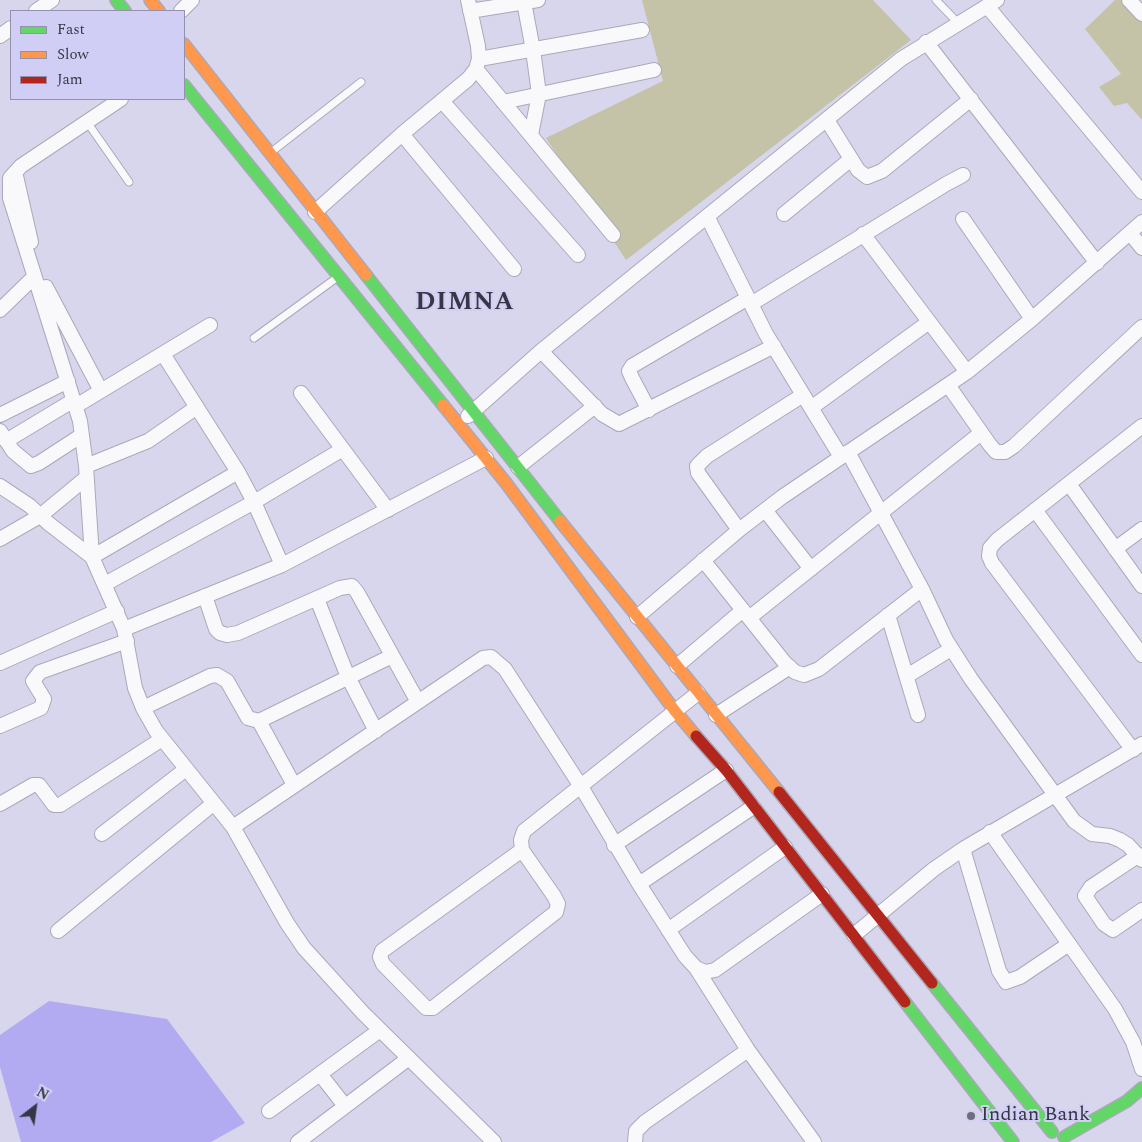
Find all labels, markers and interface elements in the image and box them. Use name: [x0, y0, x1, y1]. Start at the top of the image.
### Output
legend: [10, 10, 185, 100]
text: Fast: [57, 18, 85, 41]
text: Slow: [57, 43, 89, 66]
text: Jam: [57, 68, 83, 91]
district label: DIMNA: [415, 289, 515, 319]
north arrow: [10, 1082, 60, 1132]
text: N: [33, 1082, 53, 1106]
place label: Indian Bank: [981, 1104, 1090, 1128]
marker: Indian Bank: [965, 1110, 977, 1122]

